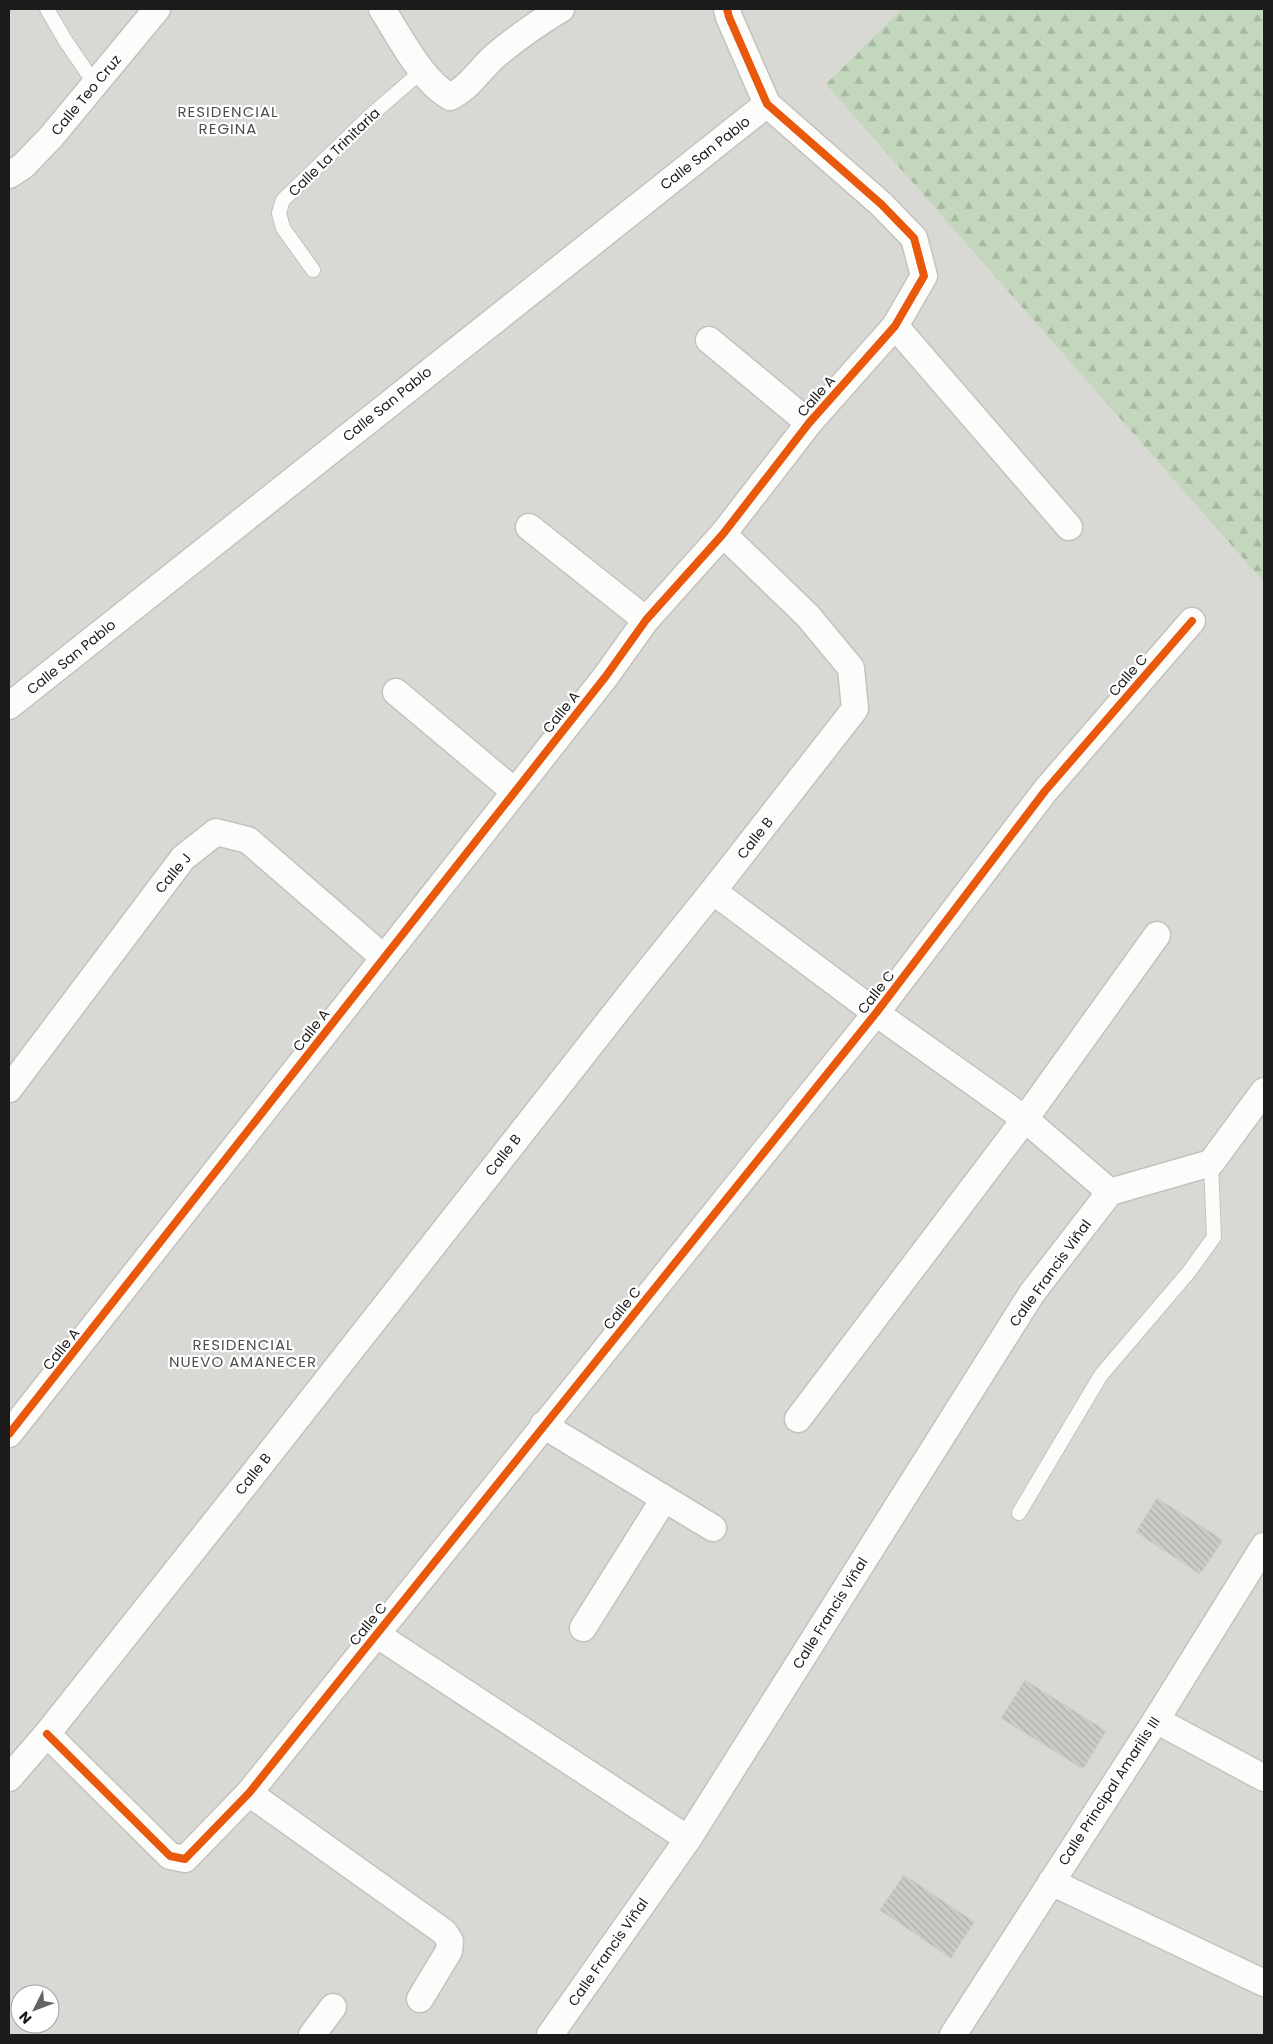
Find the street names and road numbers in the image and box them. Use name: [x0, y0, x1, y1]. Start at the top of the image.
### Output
street label: Calle Teo Cruz: [46, 50, 126, 140]
street label: Calle La Trinitaria: [284, 103, 384, 201]
street label: Calle San Pablo: [656, 111, 754, 195]
street label: Calle San Pablo: [338, 362, 436, 446]
street label: Calle A: [792, 371, 840, 421]
street label: Calle San Pablo: [22, 615, 120, 699]
street label: Calle C: [1104, 649, 1152, 701]
street label: Calle A: [538, 687, 584, 737]
street label: Calle B: [732, 813, 778, 863]
street label: Calle J: [150, 849, 196, 897]
street label: Calle C: [853, 966, 899, 1018]
street label: Calle A: [288, 1005, 334, 1055]
street label: Calle B: [480, 1130, 526, 1180]
street label: Calle Francis Viñal: [1004, 1215, 1096, 1331]
street label: Calle C: [598, 1282, 646, 1334]
street label: Calle A: [38, 1324, 84, 1374]
street label: Calle B: [230, 1449, 276, 1499]
street label: Calle Francis Viñal: [788, 1553, 872, 1673]
street label: Calle C: [344, 1598, 392, 1650]
street label: Calle Principal Amarilis III: [1053, 1713, 1165, 1869]
street label: Calle Francis Viñal: [563, 1894, 653, 2010]

